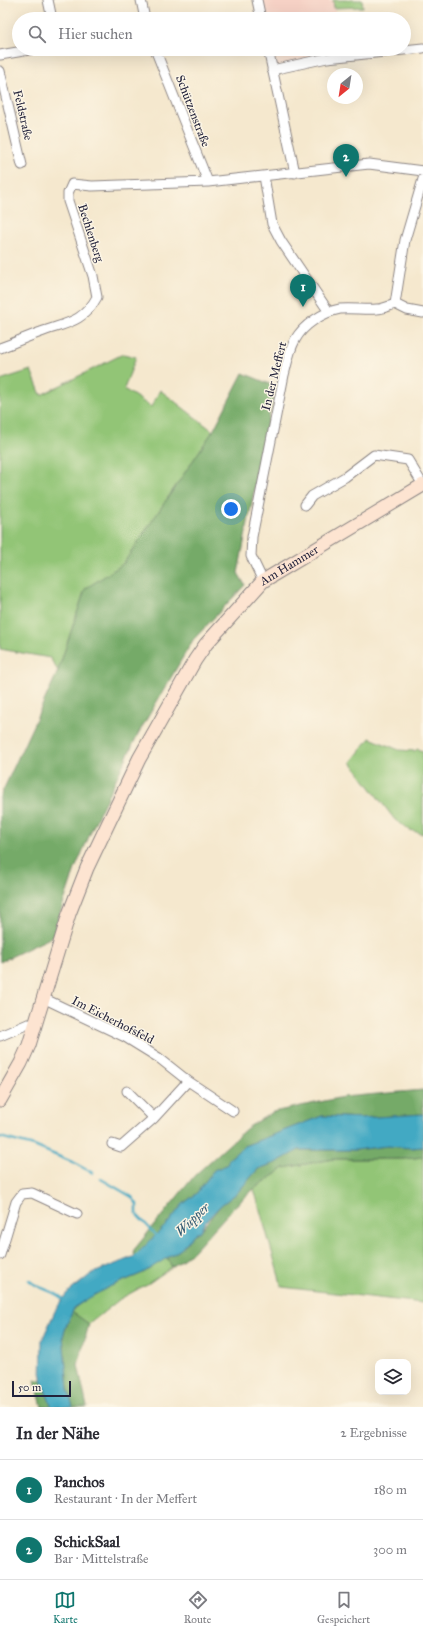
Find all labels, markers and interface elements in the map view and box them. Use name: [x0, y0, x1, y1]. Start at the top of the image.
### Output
search box: [12, 12, 411, 56]
icon: search: [26, 23, 48, 45]
text: Hier suchen: [58, 25, 133, 43]
north arrow: [327, 68, 363, 104]
street label: Schützenstraße: [173, 73, 213, 149]
street label: Feldstraße: [10, 88, 36, 142]
pin: 2: [333, 144, 359, 177]
street label: Bechlenberg: [74, 202, 107, 264]
pin: 1: [290, 274, 316, 307]
street label: In der Meffert: [259, 339, 290, 412]
your location: [221, 499, 241, 519]
street label: Am Hammer: [256, 542, 321, 589]
street label: Im Eicherhofsfeld: [70, 993, 156, 1047]
water label: Wupper: [172, 1199, 213, 1240]
map controls: [375, 1359, 411, 1395]
button: layers: [375, 1359, 411, 1395]
scale bar: [12, 1379, 71, 1398]
text: 50 m: [18, 1381, 41, 1394]
text: In der Nähe: [16, 1423, 100, 1444]
text: 2 Ergebnisse: [340, 1425, 407, 1441]
text: Panchos: [54, 1473, 105, 1491]
text: 1: [26, 1482, 32, 1498]
text: 180 m: [374, 1482, 407, 1498]
text: Restaurant · In der Meffert: [54, 1491, 197, 1507]
text: SchickSaal: [54, 1533, 120, 1551]
text: 2: [26, 1542, 32, 1558]
text: 300 m: [373, 1542, 407, 1558]
text: Bar · Mittelstraße: [54, 1551, 148, 1567]
tab: Karte: [53, 1589, 78, 1626]
tab: Route: [184, 1589, 211, 1626]
tab: Gespeichert: [317, 1589, 370, 1626]

